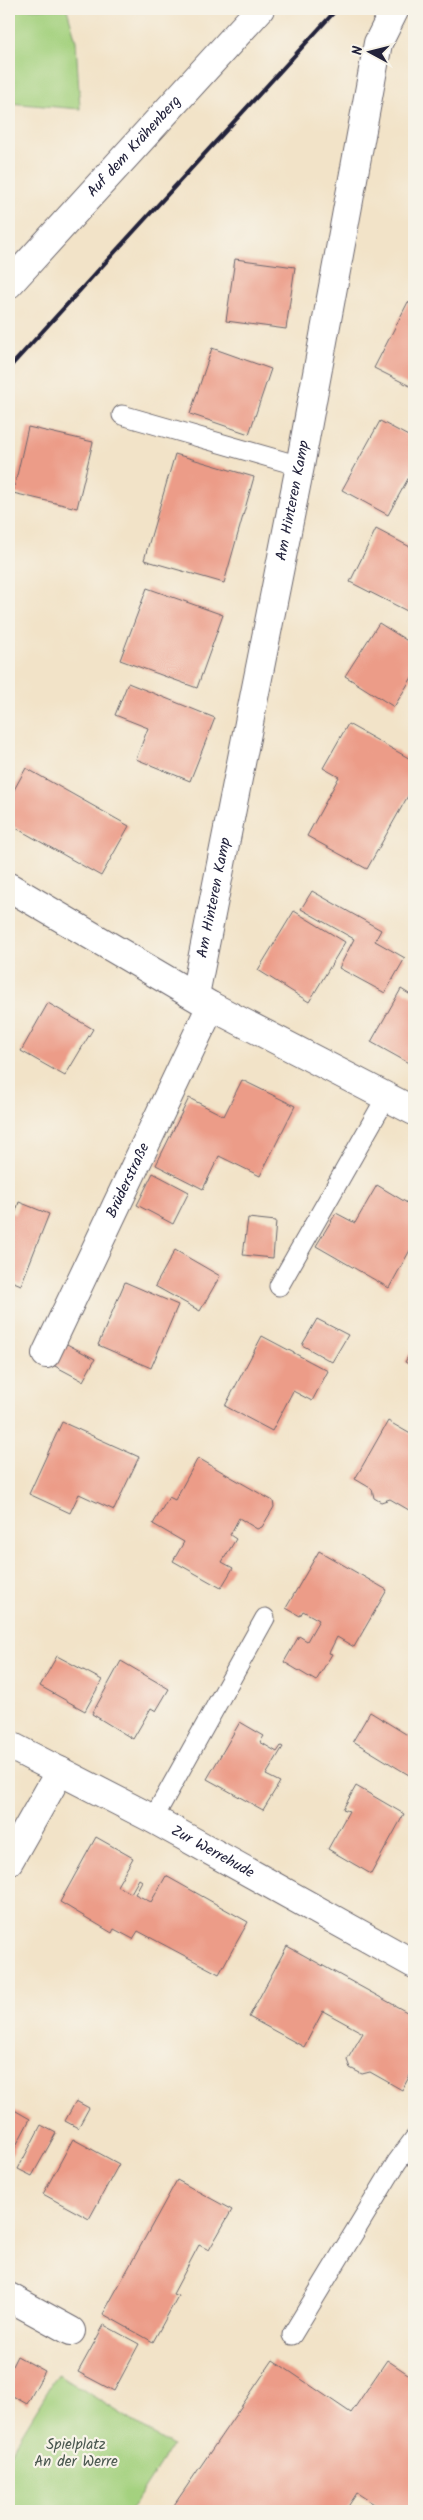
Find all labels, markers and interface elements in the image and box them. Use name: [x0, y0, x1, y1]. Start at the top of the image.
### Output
north arrow: [346, 28, 396, 78]
text: N: [347, 45, 370, 56]
street label: Auf dem Krähenberg: [81, 90, 187, 203]
street label: Am Hinteren Kamp: [269, 439, 316, 563]
street label: Am Hinteren Kamp: [191, 836, 238, 960]
street label: Brüderstraße: [100, 1139, 156, 1222]
street label: Zur Werrehude: [166, 1819, 259, 1885]
park label: Spielplatz An der Werre: [34, 2433, 118, 2474]

